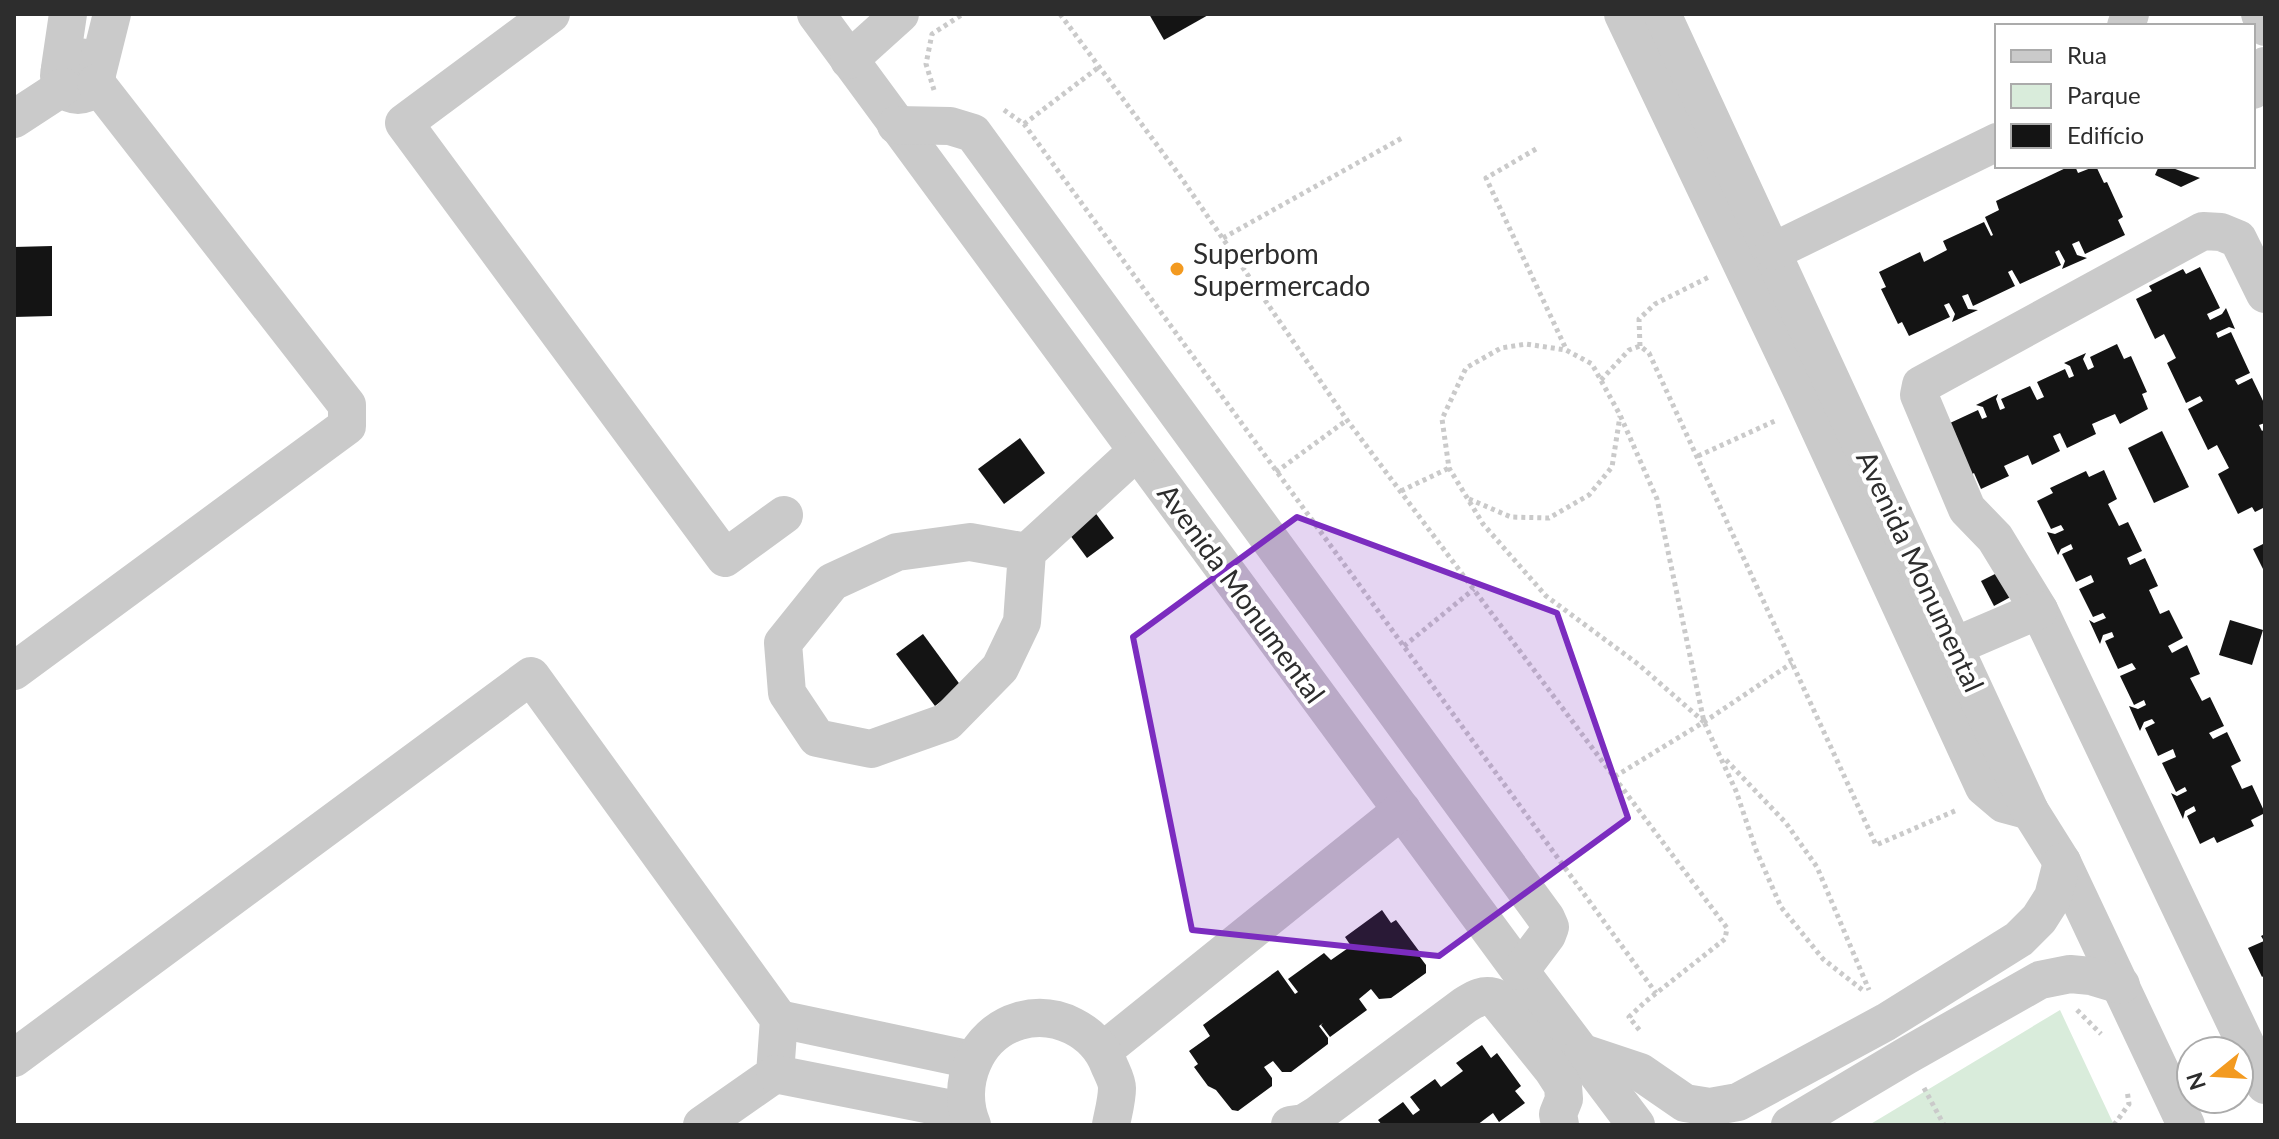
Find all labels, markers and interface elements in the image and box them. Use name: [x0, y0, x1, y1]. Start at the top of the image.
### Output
legend: [1995, 24, 2255, 168]
text: Rua: [2067, 40, 2107, 69]
text: Parque: [2067, 80, 2141, 109]
text: Edifício: [2067, 120, 2144, 149]
place label: Superbom Supermercado: [1193, 236, 1370, 302]
marker: Superbom Supermercado: [1168, 260, 1186, 278]
street label: Avenida Monumental: [1850, 445, 1992, 697]
street label: Avenida Monumental: [1151, 477, 1333, 709]
north arrow: [2175, 1035, 2255, 1115]
text: N: [2180, 1069, 2211, 1094]

